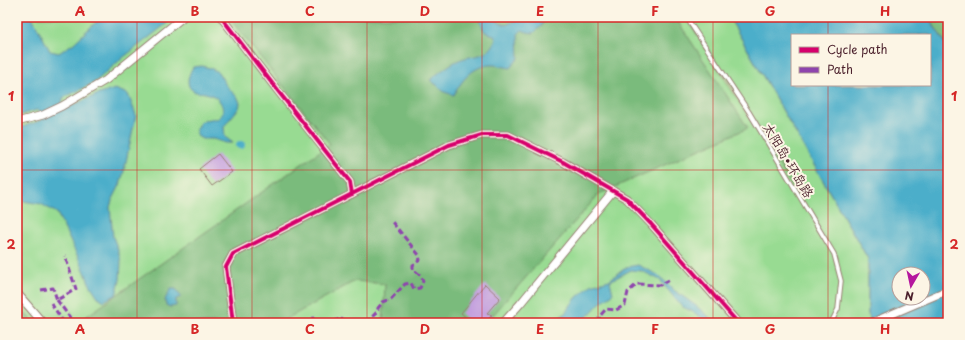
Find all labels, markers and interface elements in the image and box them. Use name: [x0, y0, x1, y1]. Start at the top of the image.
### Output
text: A: [75, 1, 85, 20]
text: B: [191, 1, 200, 20]
text: C: [305, 1, 315, 20]
text: D: [420, 1, 430, 20]
text: E: [536, 1, 544, 20]
text: F: [651, 1, 659, 20]
text: G: [765, 1, 775, 20]
text: H: [880, 1, 890, 20]
legend: [791, 34, 931, 86]
text: Cycle path: [827, 40, 888, 58]
text: Path: [827, 60, 853, 78]
text: 1: [8, 86, 14, 105]
text: 1: [951, 86, 957, 105]
street label: 太阳岛•环岛路: [759, 119, 819, 201]
text: 2: [6, 234, 16, 253]
text: 2: [949, 234, 959, 253]
north arrow: [891, 266, 931, 306]
text: N: [903, 287, 915, 305]
text: A: [75, 319, 85, 338]
text: B: [191, 319, 200, 338]
text: C: [305, 319, 315, 338]
text: D: [420, 319, 430, 338]
text: E: [536, 319, 544, 338]
text: F: [651, 319, 659, 338]
text: G: [765, 319, 775, 338]
text: H: [880, 319, 890, 338]

